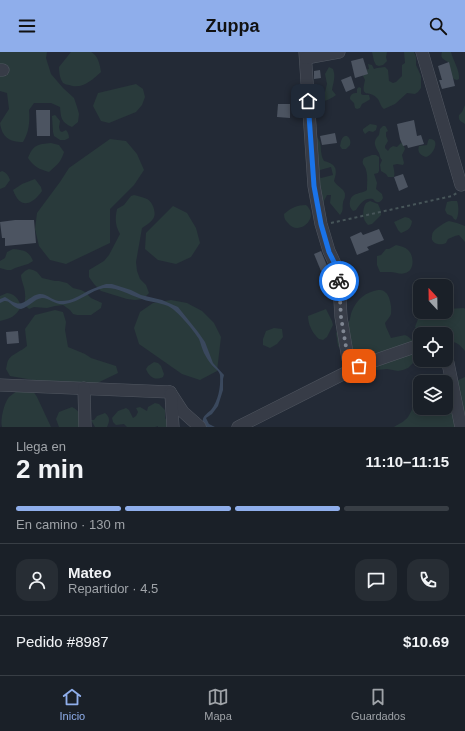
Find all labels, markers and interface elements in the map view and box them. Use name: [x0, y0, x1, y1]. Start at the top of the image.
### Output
icon: menu: [16, 15, 38, 37]
icon: search: [427, 15, 449, 37]
text: Zuppa: [206, 16, 260, 36]
pin: [291, 84, 325, 118]
icon: home: [297, 90, 319, 112]
courier: [319, 261, 359, 301]
icon: bike: [328, 270, 350, 292]
north arrow: [413, 279, 453, 319]
map controls: [413, 279, 453, 415]
button: locate: [413, 327, 453, 367]
pin: [342, 349, 376, 383]
icon: bag: [348, 355, 370, 377]
button: layers: [413, 375, 453, 415]
text: Llega en: [16, 439, 66, 454]
text: 11:10–11:15: [366, 453, 449, 470]
text: 2 min: [16, 454, 84, 484]
text: En camino · 130 m: [16, 517, 125, 532]
button: person: [16, 559, 58, 601]
button: chat: [355, 559, 397, 601]
button: phone: [407, 559, 449, 601]
text: Mateo: [68, 564, 111, 581]
text: Repartidor · 4.5: [68, 581, 158, 596]
text: Pedido #8987: [16, 633, 109, 650]
text: $10.69: [403, 633, 449, 650]
tab: Inicio: [60, 686, 85, 722]
tab: Mapa: [204, 686, 232, 722]
tab: Guardados: [351, 686, 405, 722]

